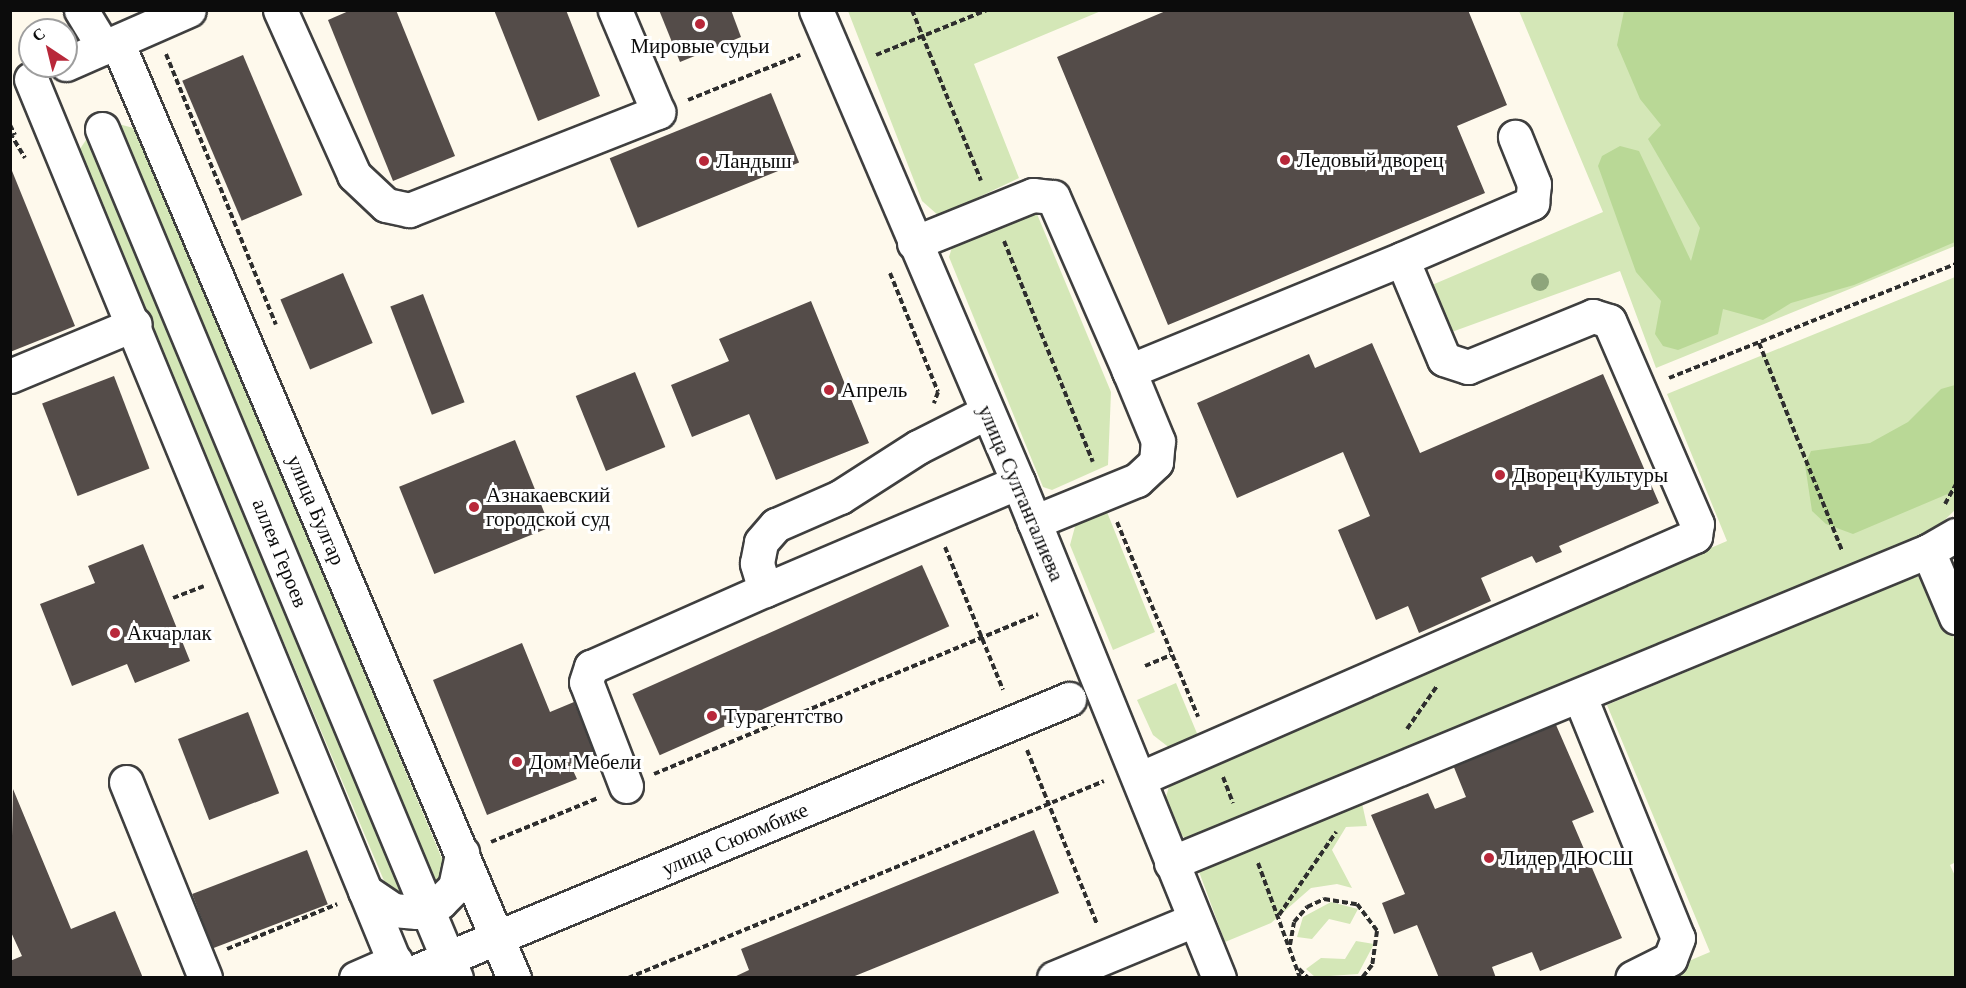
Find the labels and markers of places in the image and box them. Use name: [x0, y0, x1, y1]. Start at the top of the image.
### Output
marker: Мировые судьи: [693, 17, 707, 31]
place label: Мировые судьи: [630, 33, 770, 59]
place label: Ледовый дворец: [1297, 147, 1444, 173]
place label: Ландыш: [716, 148, 792, 174]
marker: Ледовый дворец: [1278, 153, 1292, 167]
marker: Ландыш: [697, 154, 711, 168]
place label: Апрель: [841, 377, 907, 403]
marker: Апрель: [822, 383, 836, 397]
place label: Дворец Культуры: [1512, 462, 1668, 488]
marker: Дворец Культуры: [1493, 468, 1507, 482]
place label: Азнакаевский городской суд: [486, 482, 610, 532]
marker: Азнакаевский городской суд: [467, 500, 481, 514]
place label: Акчарлак: [127, 620, 212, 646]
marker: Акчарлак: [108, 626, 122, 640]
place label: Турагентство: [724, 703, 843, 729]
marker: Турагентство: [705, 709, 719, 723]
place label: Дом Мебели: [529, 749, 641, 775]
marker: Дом Мебели: [510, 755, 524, 769]
place label: Лидер ДЮСШ: [1501, 845, 1633, 871]
marker: Лидер ДЮСШ: [1482, 851, 1496, 865]

